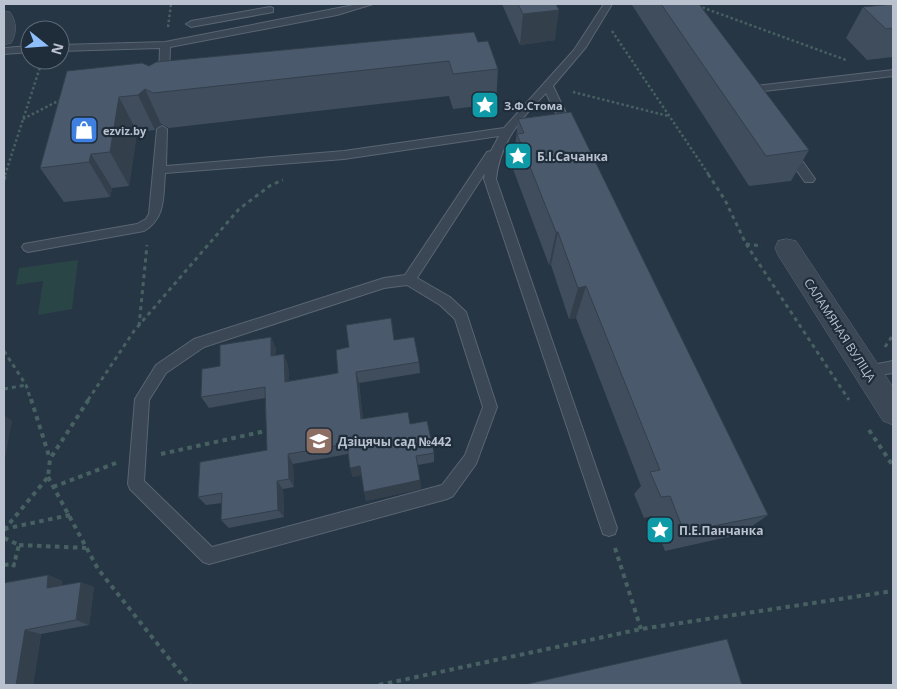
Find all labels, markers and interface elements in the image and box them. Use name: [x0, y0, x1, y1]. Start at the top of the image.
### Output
north arrow: [20, 20, 70, 70]
text: N: [47, 41, 69, 57]
place icon: З.Ф.Стома: [470, 90, 500, 120]
place label: З.Ф.Стома: [504, 98, 563, 113]
shop icon: ezviz.by: [69, 115, 99, 145]
place label: ezviz.by: [103, 123, 147, 138]
place icon: Б.І.Сачанка: [503, 141, 533, 171]
place label: Б.І.Сачанка: [537, 148, 608, 165]
street label: САЛАМЯНАЯ ВУЛІЦА: [800, 275, 880, 385]
school or university icon: Дзіцячы сад №442: [304, 426, 334, 456]
place label: Дзіцячы сад №442: [338, 433, 452, 450]
place icon: П.Е.Панчанка: [645, 515, 675, 545]
place label: П.Е.Панчанка: [679, 522, 763, 539]

